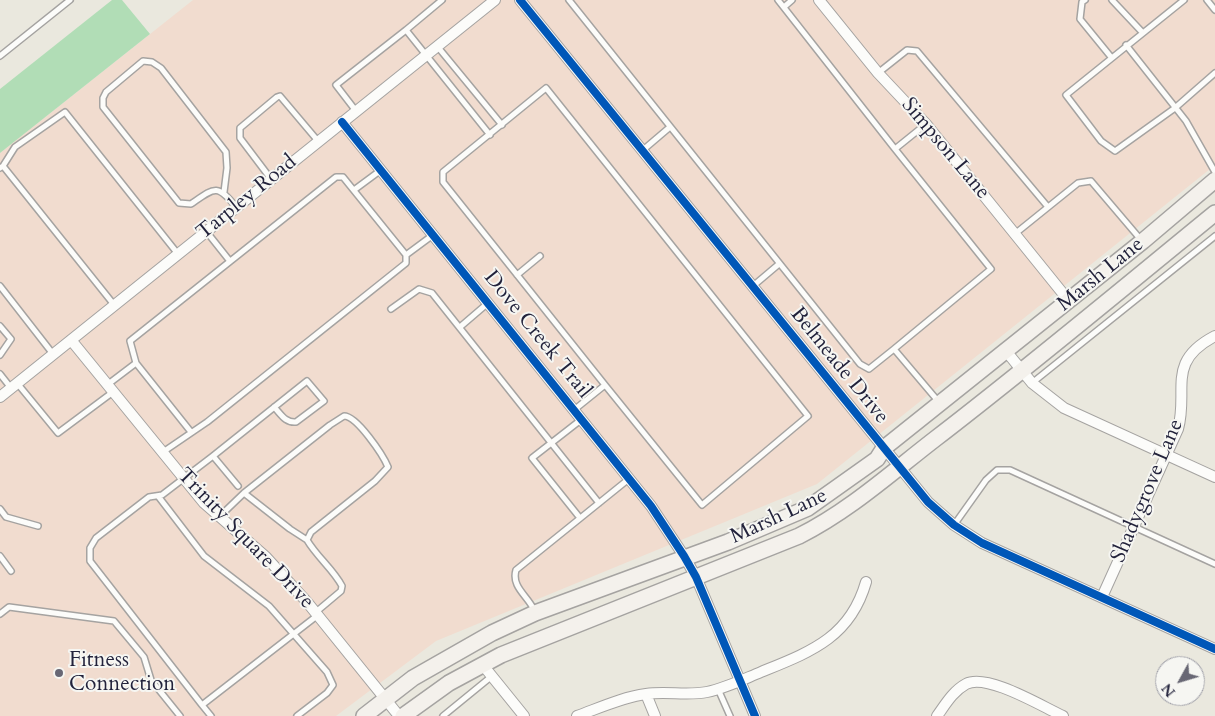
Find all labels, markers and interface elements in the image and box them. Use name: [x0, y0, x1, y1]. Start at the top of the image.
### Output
street label: Simpson Lane: [895, 93, 995, 205]
street label: Tarpley Road: [192, 150, 302, 246]
street label: Marsh Lane: [1053, 232, 1149, 318]
street label: Dove Creek Trail: [478, 266, 596, 404]
street label: Belmeade Drive: [784, 303, 894, 429]
street label: Shadygrove Lane: [1106, 416, 1190, 566]
street label: Trinity Square Drive: [171, 463, 319, 615]
street label: Marsh Lane: [727, 484, 831, 550]
place label: Fitness Connection: [69, 648, 175, 698]
north arrow: [1155, 656, 1205, 706]
marker: Fitness Connection: [53, 667, 65, 679]
text: N: [1158, 679, 1180, 701]

